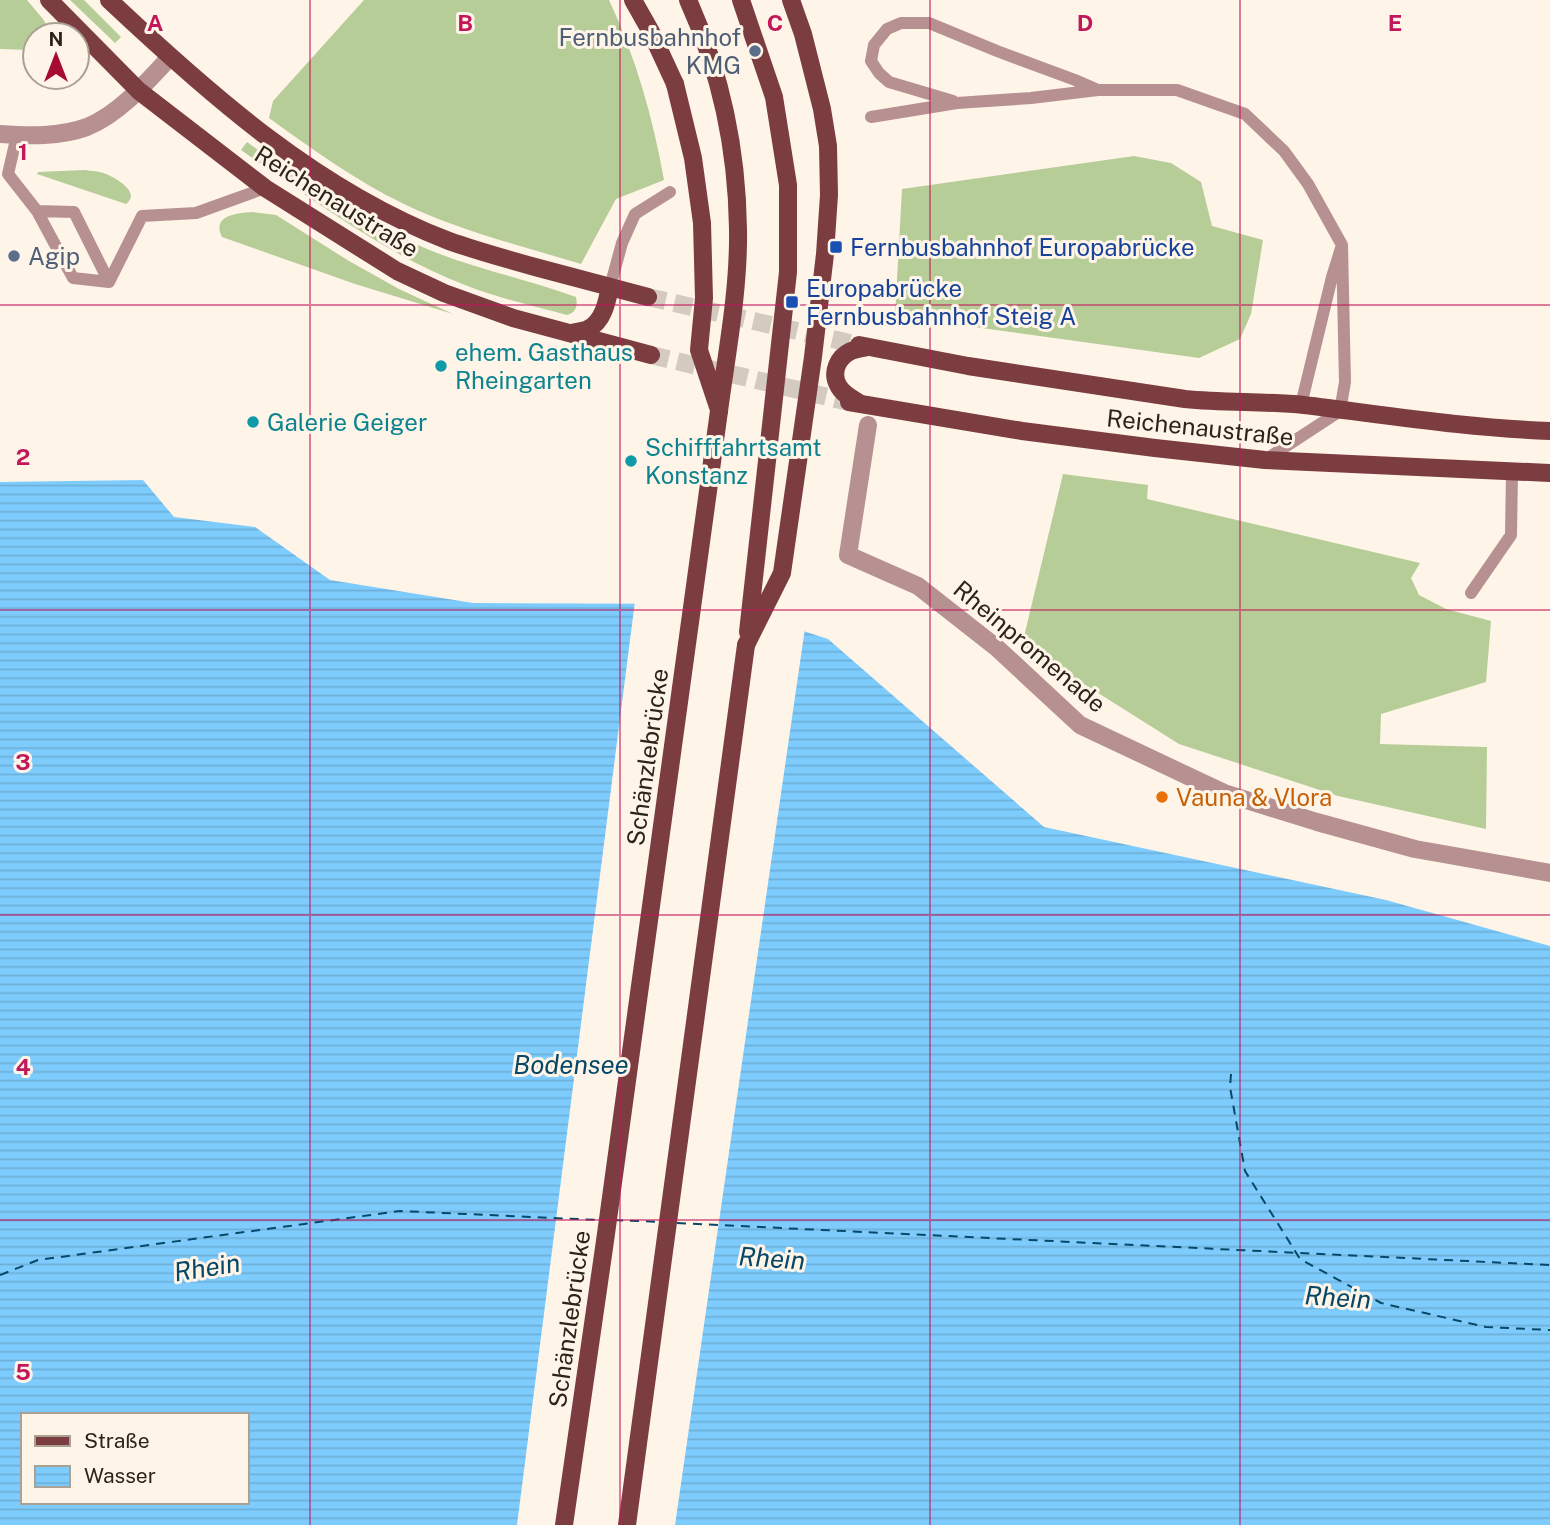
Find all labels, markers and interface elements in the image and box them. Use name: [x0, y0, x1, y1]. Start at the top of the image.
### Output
text: A: [147, 9, 164, 36]
text: B: [457, 9, 473, 36]
text: C: [767, 9, 783, 36]
text: D: [1077, 9, 1093, 36]
text: E: [1388, 9, 1402, 36]
north arrow: [21, 21, 91, 91]
place label: Fernbusbahnhof KMG: [558, 23, 741, 79]
text: N: [49, 28, 63, 50]
marker: Fernbusbahnhof KMG: [747, 43, 763, 59]
text: 1: [18, 138, 28, 165]
street label: Reichenaustraße: [250, 139, 424, 263]
place label: Fernbusbahnhof Europabrücke: [850, 233, 1194, 261]
marker: Fernbusbahnhof Europabrücke: [828, 239, 844, 255]
place label: Agip: [28, 242, 80, 270]
marker: Agip: [6, 248, 22, 264]
place label: Europabrücke Fernbusbahnhof Steig A: [806, 274, 1076, 330]
marker: Europabrücke Fernbusbahnhof Steig A: [784, 294, 800, 310]
place label: ehem. Gasthaus Rheingarten: [455, 338, 633, 394]
marker: ehem. Gasthaus Rheingarten: [433, 358, 449, 374]
street label: Reichenaustraße: [1105, 403, 1295, 451]
place label: Galerie Geiger: [267, 408, 427, 436]
marker: Galerie Geiger: [245, 414, 261, 430]
place label: Schifffahrtsamt Konstanz: [645, 433, 822, 489]
text: 2: [16, 443, 30, 470]
marker: Schifffahrtsamt Konstanz: [623, 453, 639, 469]
street label: Rheinpromenade: [948, 574, 1112, 718]
street label: Schänzlebrücke: [621, 667, 673, 847]
text: 3: [15, 748, 31, 775]
place label: Vauna & Vlora: [1176, 783, 1332, 811]
marker: Vauna & Vlora: [1154, 789, 1170, 805]
water label: Bodensee: [513, 1049, 629, 1080]
text: 4: [15, 1053, 31, 1080]
street label: Schänzlebrücke: [543, 1229, 595, 1409]
water label: Rhein: [738, 1240, 806, 1276]
water label: Rhein: [172, 1246, 242, 1288]
water label: Rhein: [1304, 1279, 1372, 1315]
text: 5: [15, 1358, 31, 1385]
legend: [21, 1413, 248, 1504]
text: Straße: [84, 1428, 150, 1453]
text: Wasser: [84, 1463, 156, 1488]

